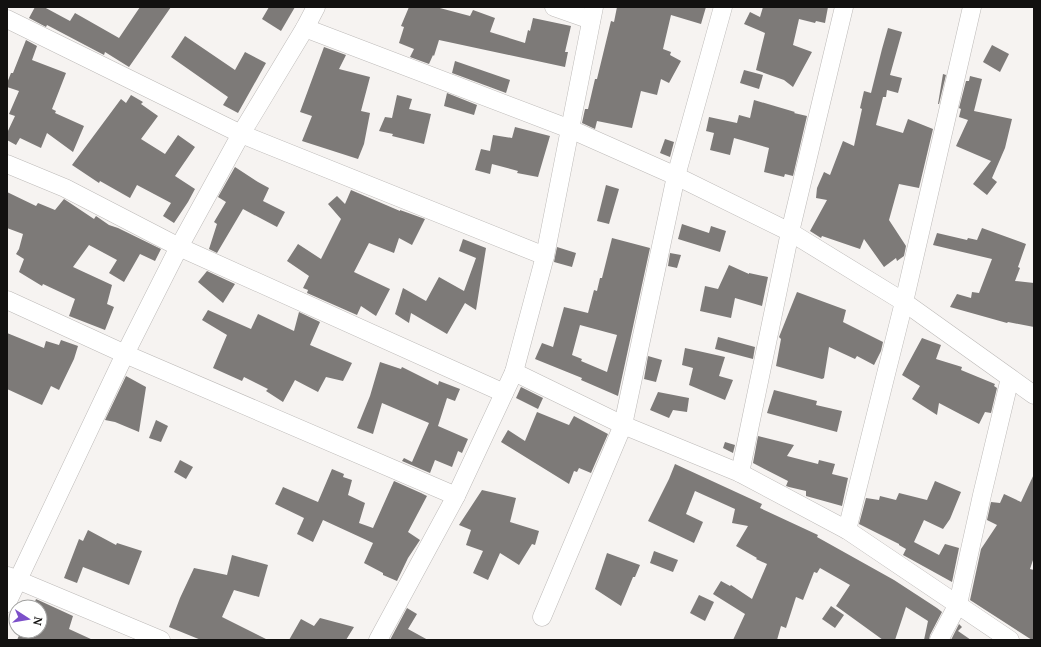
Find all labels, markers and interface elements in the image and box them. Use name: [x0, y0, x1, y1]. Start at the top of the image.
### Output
north arrow: [8, 599, 48, 639]
text: N: [30, 615, 47, 627]

